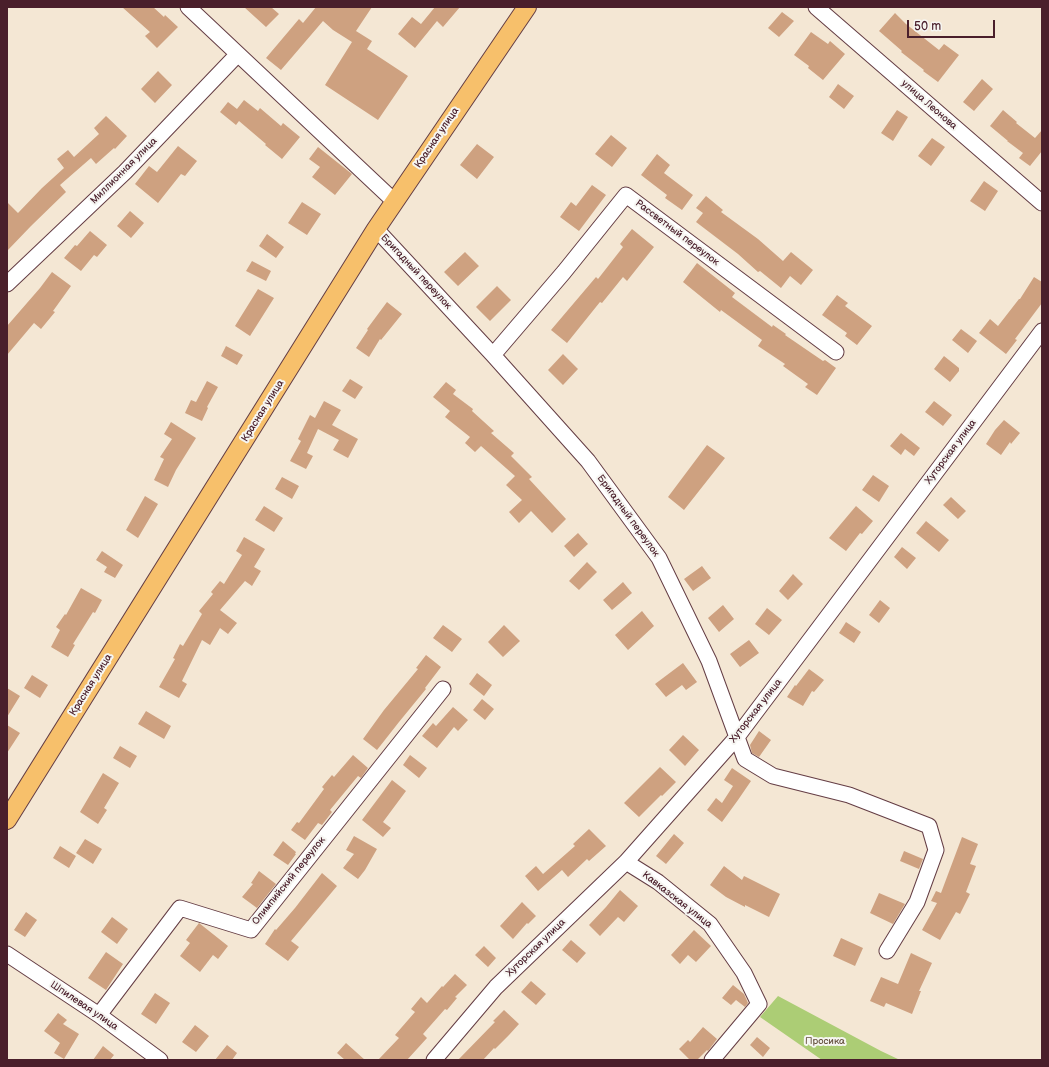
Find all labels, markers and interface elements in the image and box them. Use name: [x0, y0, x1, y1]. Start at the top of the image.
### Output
scale bar: [909, 12, 997, 38]
text: 50 m: [914, 19, 941, 34]
street label: улица Леонова: [899, 78, 959, 132]
street label: Красная улица: [412, 105, 462, 171]
street label: Миллионная улица: [88, 135, 160, 207]
street label: Рассветный переулок: [633, 197, 721, 269]
street label: Бригадный переулок: [378, 232, 454, 312]
street label: Красная улица: [239, 378, 287, 444]
street label: Хуторская улица: [923, 417, 979, 487]
street label: Бригадный переулок: [594, 473, 662, 559]
street label: Красная улица: [67, 652, 115, 718]
street label: Хуторская улица: [727, 677, 785, 745]
street label: Олимпийский переулок: [250, 835, 328, 927]
street label: Кавказская улица: [640, 869, 714, 931]
street label: Хуторская улица: [504, 917, 568, 979]
street label: Шпилевая улица: [48, 979, 120, 1033]
park label: Просика: [805, 1035, 845, 1047]

